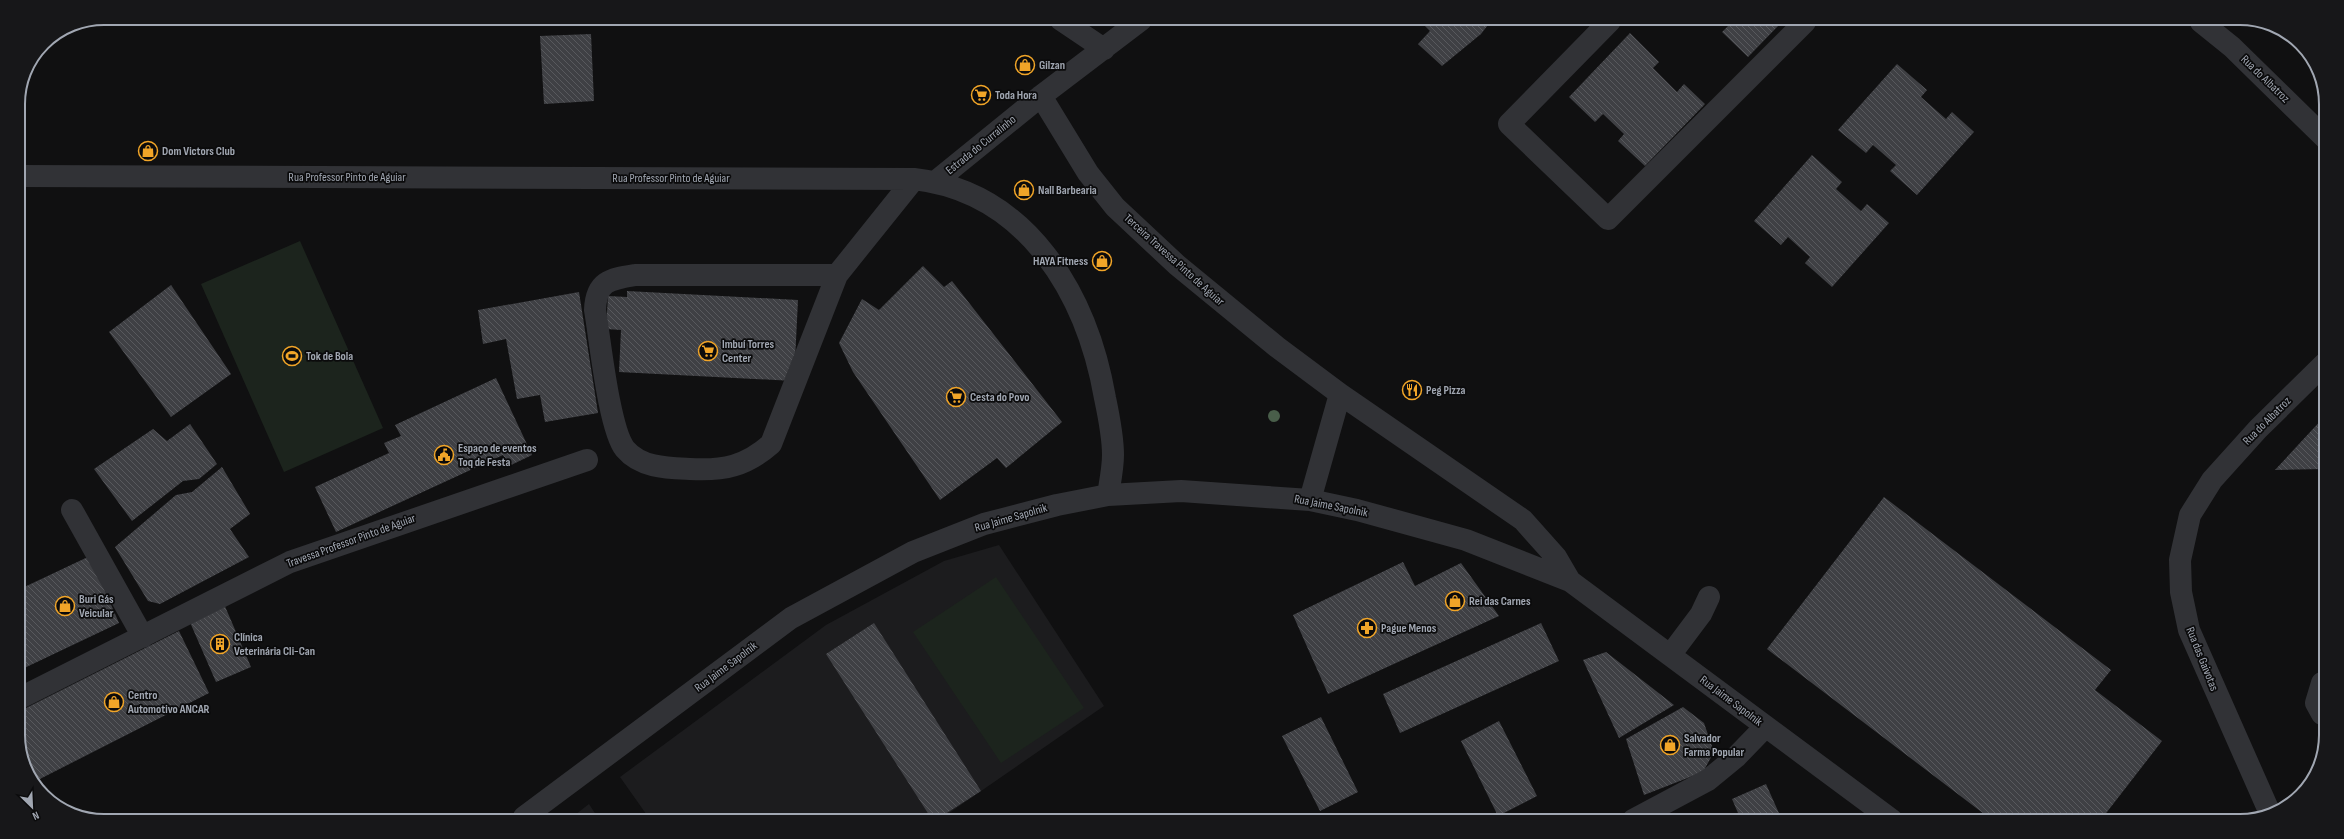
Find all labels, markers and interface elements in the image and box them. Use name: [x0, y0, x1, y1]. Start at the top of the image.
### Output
street label: Rua do Albatroz: [2237, 52, 2293, 106]
shop icon: Gilzan: [1014, 54, 1036, 76]
place label: Gilzan: [1039, 58, 1065, 73]
supermarket icon: Toda Hora: [970, 84, 992, 106]
place label: Toda Hora: [995, 88, 1037, 103]
street label: Estrada do Curralinho: [943, 112, 1019, 178]
shop icon: Dom Victors Club: [137, 140, 159, 162]
place label: Dom Victors Club: [162, 144, 235, 159]
street label: Rua Professor Pinto de Aguiar: [288, 170, 406, 185]
street label: Rua Professor Pinto de Aguiar: [612, 171, 730, 186]
shop icon: Nall Barbearia: [1013, 179, 1035, 201]
place label: Nall Barbearia: [1038, 183, 1097, 198]
street label: Terceira Travessa Pinto de Aguiar: [1121, 211, 1228, 309]
shop icon: HAYA Fitness: [1091, 250, 1113, 272]
place label: HAYA Fitness: [1033, 254, 1088, 269]
place label: Imbuí Torres Center: [722, 337, 775, 366]
supermarket icon: Imbuí Torres Center: [697, 340, 719, 362]
sports icon: Tok de Bola: [281, 345, 303, 367]
place label: Tok de Bola: [306, 349, 353, 364]
restaurant icon: Peg Pizza: [1401, 379, 1423, 401]
place label: Peg Pizza: [1426, 383, 1466, 398]
supermarket icon: Cesta do Povo: [945, 386, 967, 408]
place label: Cesta do Povo: [970, 390, 1030, 405]
street label: Rua do Albatroz: [2240, 393, 2295, 448]
place label: Espaço de eventos Toq de Festa: [458, 441, 537, 470]
public building icon: Espaço de eventos Toq de Festa: [433, 444, 455, 466]
street label: Rua Jaime Sapolnik: [1293, 492, 1370, 521]
street label: Rua Jaime Sapolnik: [973, 500, 1049, 536]
street label: Travessa Professor Pinto de Aguiar: [284, 510, 418, 571]
shop icon: Rei das Carnes: [1444, 590, 1466, 612]
place label: Buri Gás Veicular: [79, 592, 114, 621]
place label: Rei das Carnes: [1469, 594, 1531, 609]
shop icon: Buri Gás Veicular: [54, 595, 76, 617]
pharmacy icon: Pague Menos: [1356, 617, 1378, 639]
place label: Pague Menos: [1381, 621, 1437, 636]
street label: Rua das Gaivotas: [2182, 625, 2222, 693]
place label: Clínica Veterinária Cli-Can: [234, 630, 315, 659]
building icon: Clínica Veterinária Cli-Can: [209, 633, 231, 655]
street label: Rua Jaime Sapolnik: [692, 638, 761, 695]
street label: Rua Jaime Sapolnik: [1697, 673, 1766, 730]
place label: Centro Automotivo ANCAR: [127, 688, 210, 717]
shop icon: Centro Automotivo ANCAR: [103, 691, 125, 713]
place label: Salvador Farma Popular: [1684, 731, 1744, 760]
shop icon: Salvador Farma Popular: [1659, 734, 1681, 756]
north arrow: [12, 787, 52, 827]
text: N: [30, 809, 41, 823]

